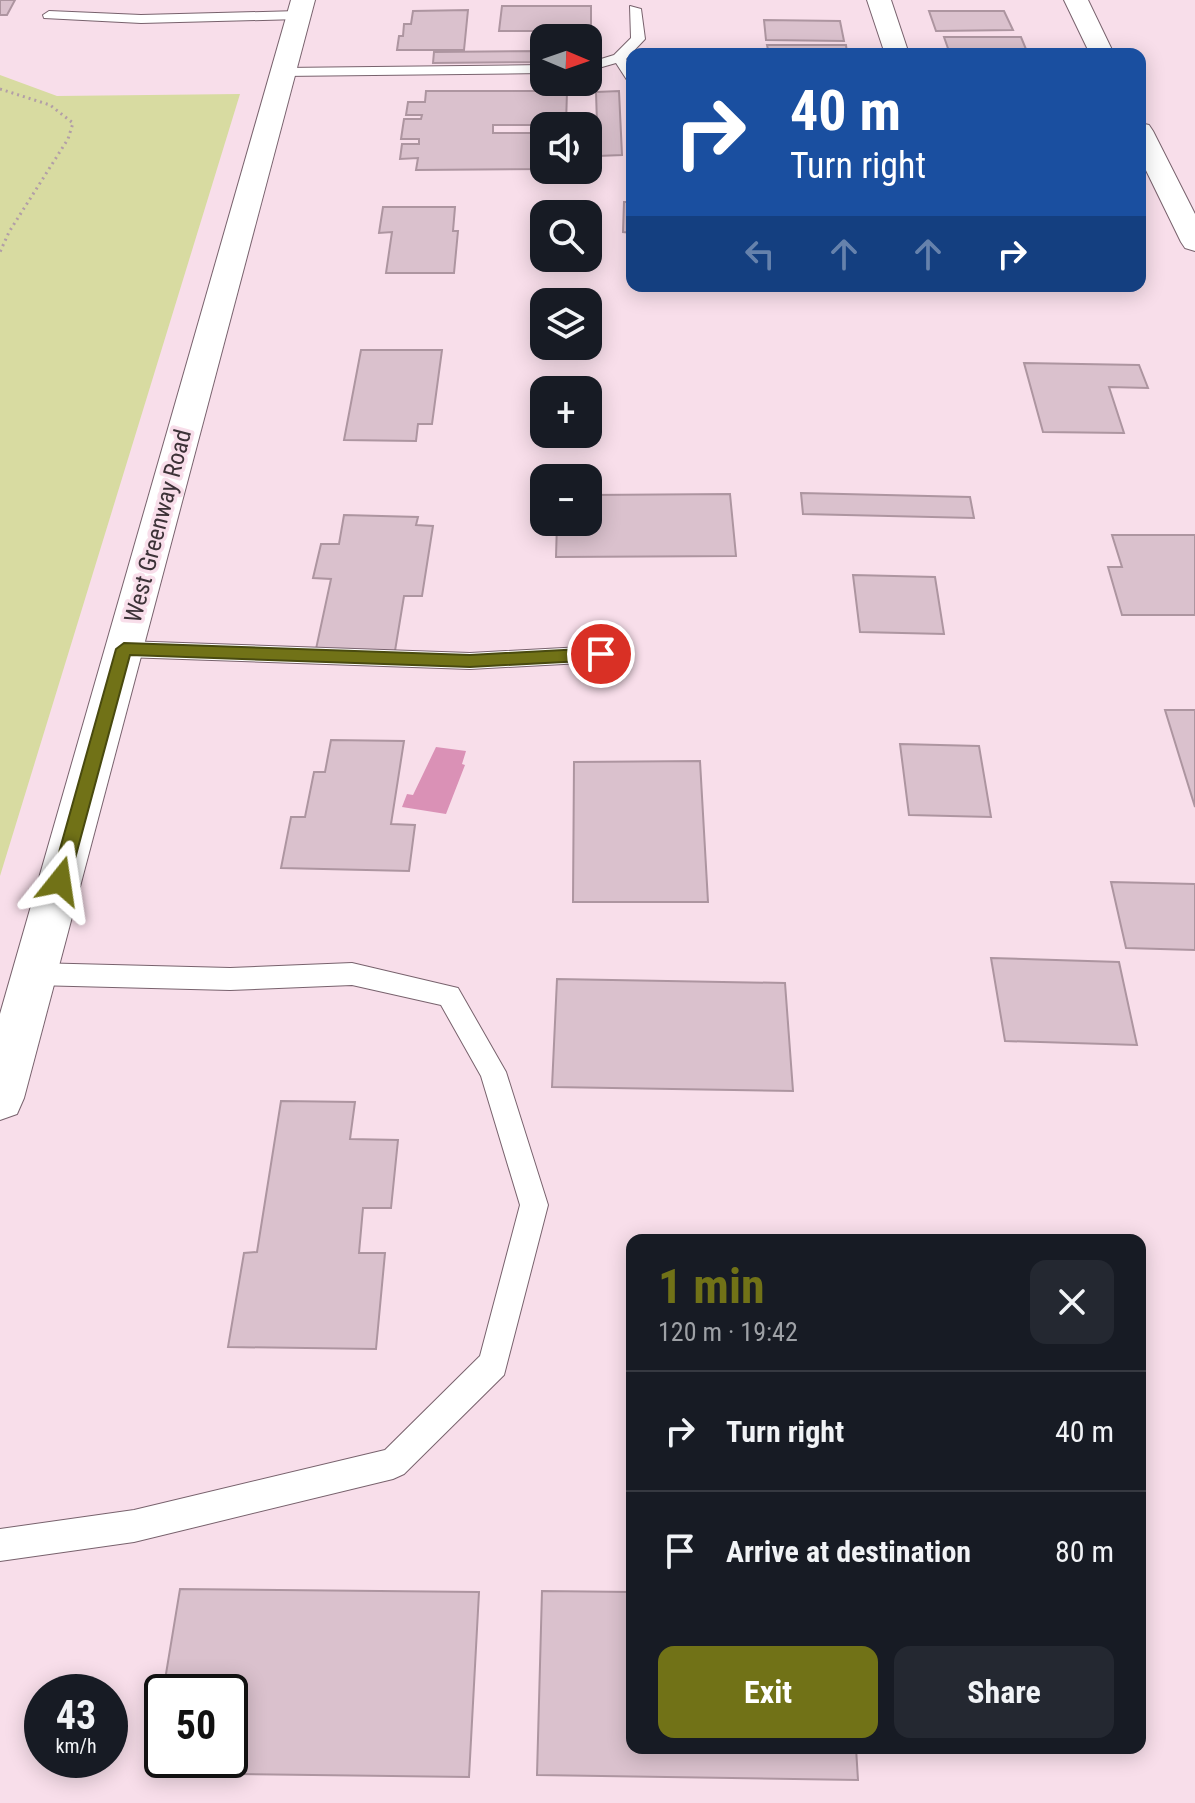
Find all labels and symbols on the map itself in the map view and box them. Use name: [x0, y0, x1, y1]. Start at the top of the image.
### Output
north arrow: [530, 24, 602, 96]
street label: West Greenway Road: [119, 426, 197, 626]
pin: [567, 620, 635, 688]
position arrow: [18, 839, 102, 923]
speed limit sign: 50: [144, 1674, 248, 1778]

